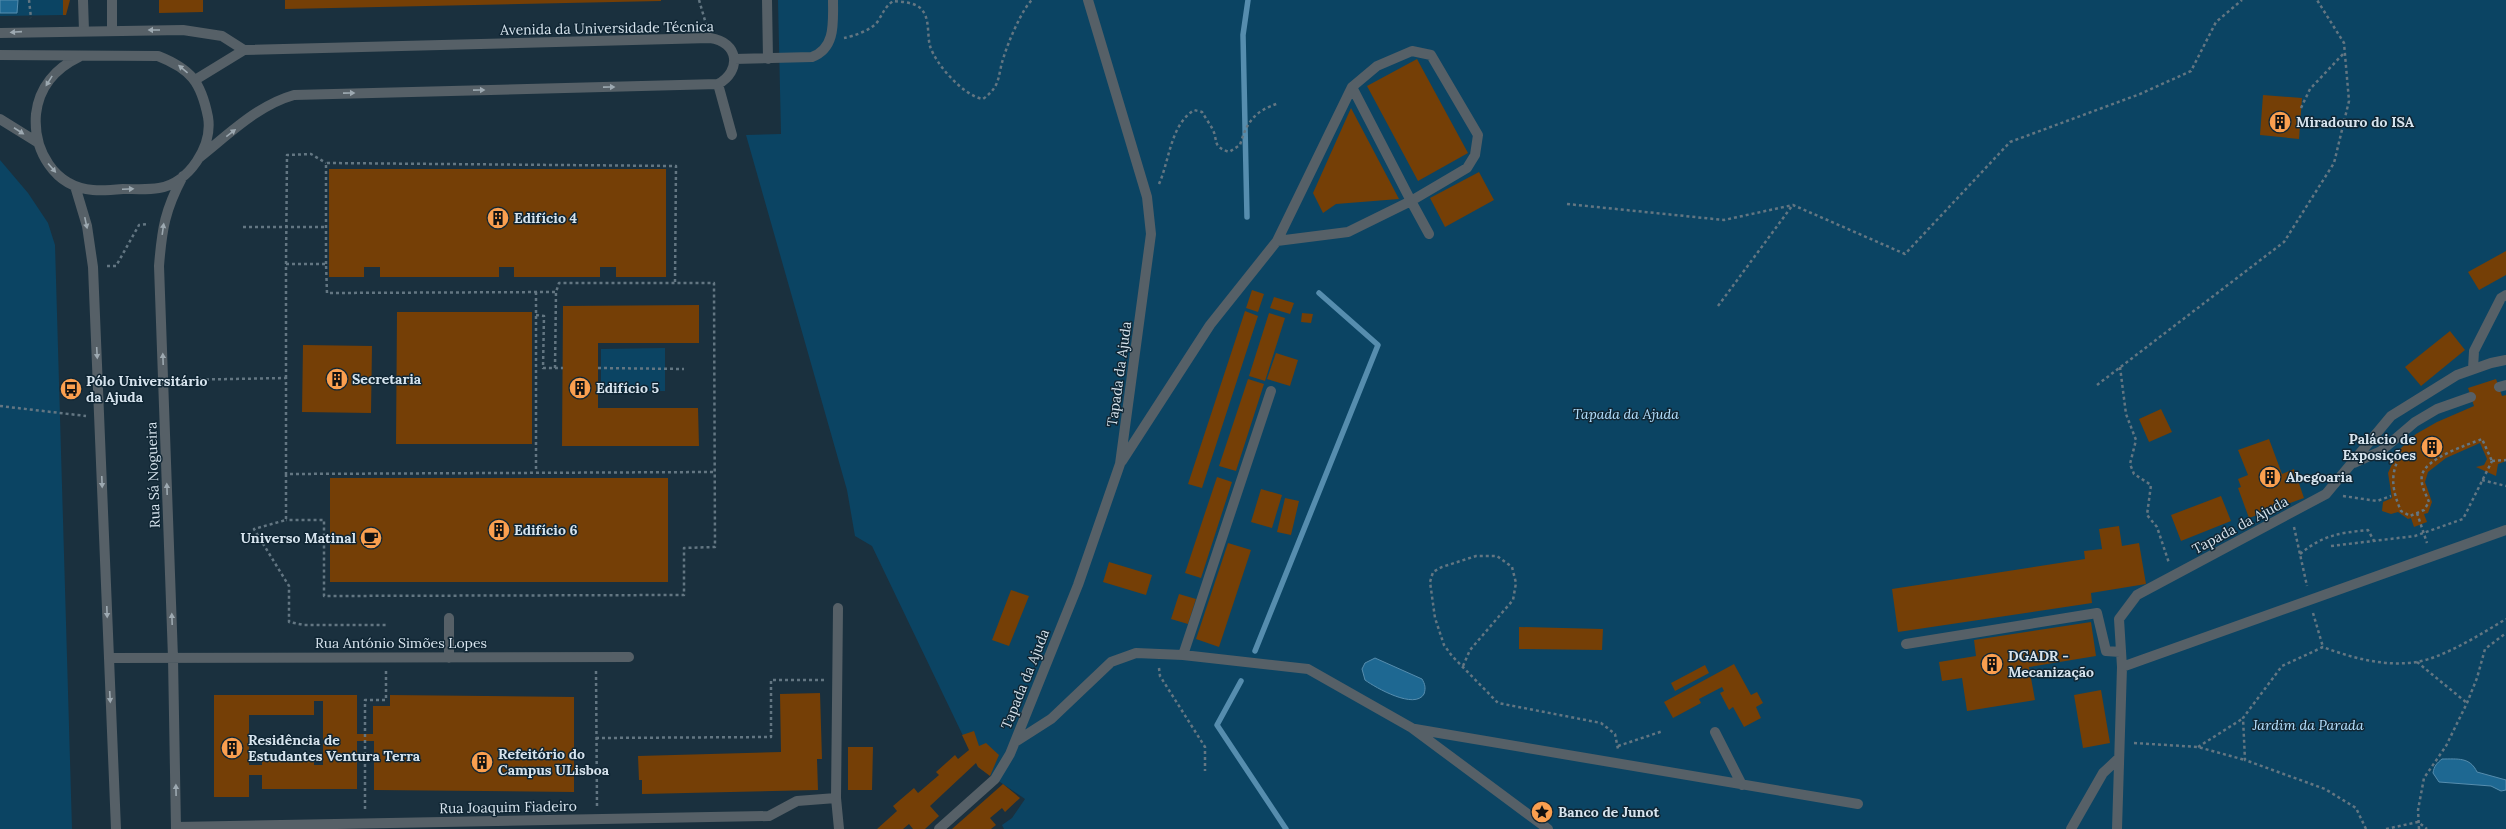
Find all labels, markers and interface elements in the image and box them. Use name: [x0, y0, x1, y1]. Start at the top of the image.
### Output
street label: Avenida da Universidade Técnica: [499, 17, 714, 39]
one-way arrow: [147, 27, 160, 33]
one-way arrow: [10, 28, 22, 35]
one-way arrow: [178, 64, 189, 73]
one-way arrow: [46, 75, 53, 86]
one-way arrow: [603, 83, 615, 90]
one-way arrow: [473, 86, 485, 93]
one-way arrow: [343, 90, 356, 96]
building icon: Miradouro do ISA: [2267, 109, 2293, 135]
place label: Miradouro do ISA: [2296, 113, 2415, 131]
one-way arrow: [13, 127, 25, 134]
one-way arrow: [225, 129, 236, 137]
one-way arrow: [47, 163, 56, 174]
one-way arrow: [122, 186, 135, 192]
building icon: Edifício 4: [485, 205, 511, 231]
place label: Edifício 4: [514, 209, 578, 227]
one-way arrow: [84, 217, 90, 229]
one-way arrow: [159, 223, 166, 235]
street label: Tapada da Ajuda: [1103, 320, 1135, 428]
one-way arrow: [94, 347, 101, 359]
one-way arrow: [160, 352, 166, 365]
building icon: Secretaria: [324, 366, 350, 392]
place label: Secretaria: [352, 370, 422, 388]
place label: Pólo Universitário da Ajuda: [86, 372, 207, 406]
building icon: Edifício 5: [567, 375, 593, 401]
bus stop icon: Pólo Universitário da Ajuda: [58, 376, 84, 402]
place label: Edifício 5: [596, 379, 660, 397]
park label: Tapada da Ajuda: [1573, 405, 1679, 423]
street label: Rua Sá Nogueira: [142, 421, 164, 529]
place label: Palácio de Exposições: [2342, 430, 2416, 464]
building icon: Palácio de Exposições: [2419, 434, 2445, 460]
building icon: Abegoaria: [2257, 464, 2283, 490]
place label: Abegoaria: [2286, 468, 2353, 486]
one-way arrow: [99, 476, 106, 488]
one-way arrow: [164, 483, 171, 495]
street label: Tapada da Ajuda: [2189, 492, 2291, 558]
building icon: Edifício 6: [486, 517, 512, 543]
place label: Edifício 6: [514, 521, 578, 539]
cafe icon: Universo Matinal: [358, 525, 384, 551]
place label: Universo Matinal: [241, 529, 357, 547]
one-way arrow: [104, 606, 110, 619]
one-way arrow: [169, 612, 175, 625]
street label: Tapada da Ajuda: [997, 626, 1053, 732]
street label: Rua António Simões Lopes: [315, 634, 487, 652]
place label: DGADR - Mecanização: [2008, 647, 2094, 681]
building icon: DGADR - Mecanização: [1979, 651, 2005, 677]
one-way arrow: [107, 691, 114, 703]
park label: Jardim da Parada: [2251, 716, 2364, 734]
place label: Residência de Estudantes Ventura Terra: [248, 731, 421, 765]
building icon: Residência de Estudantes Ventura Terra: [219, 735, 245, 761]
place label: Refeitório do Campus ULisboa: [498, 745, 610, 779]
building icon: Refeitório do Campus ULisboa: [469, 749, 495, 775]
one-way arrow: [172, 784, 179, 796]
street label: Rua Joaquim Fiadeiro: [439, 797, 577, 817]
place icon: Banco de Junot: [1529, 799, 1555, 825]
place label: Banco de Junot: [1558, 803, 1659, 821]

